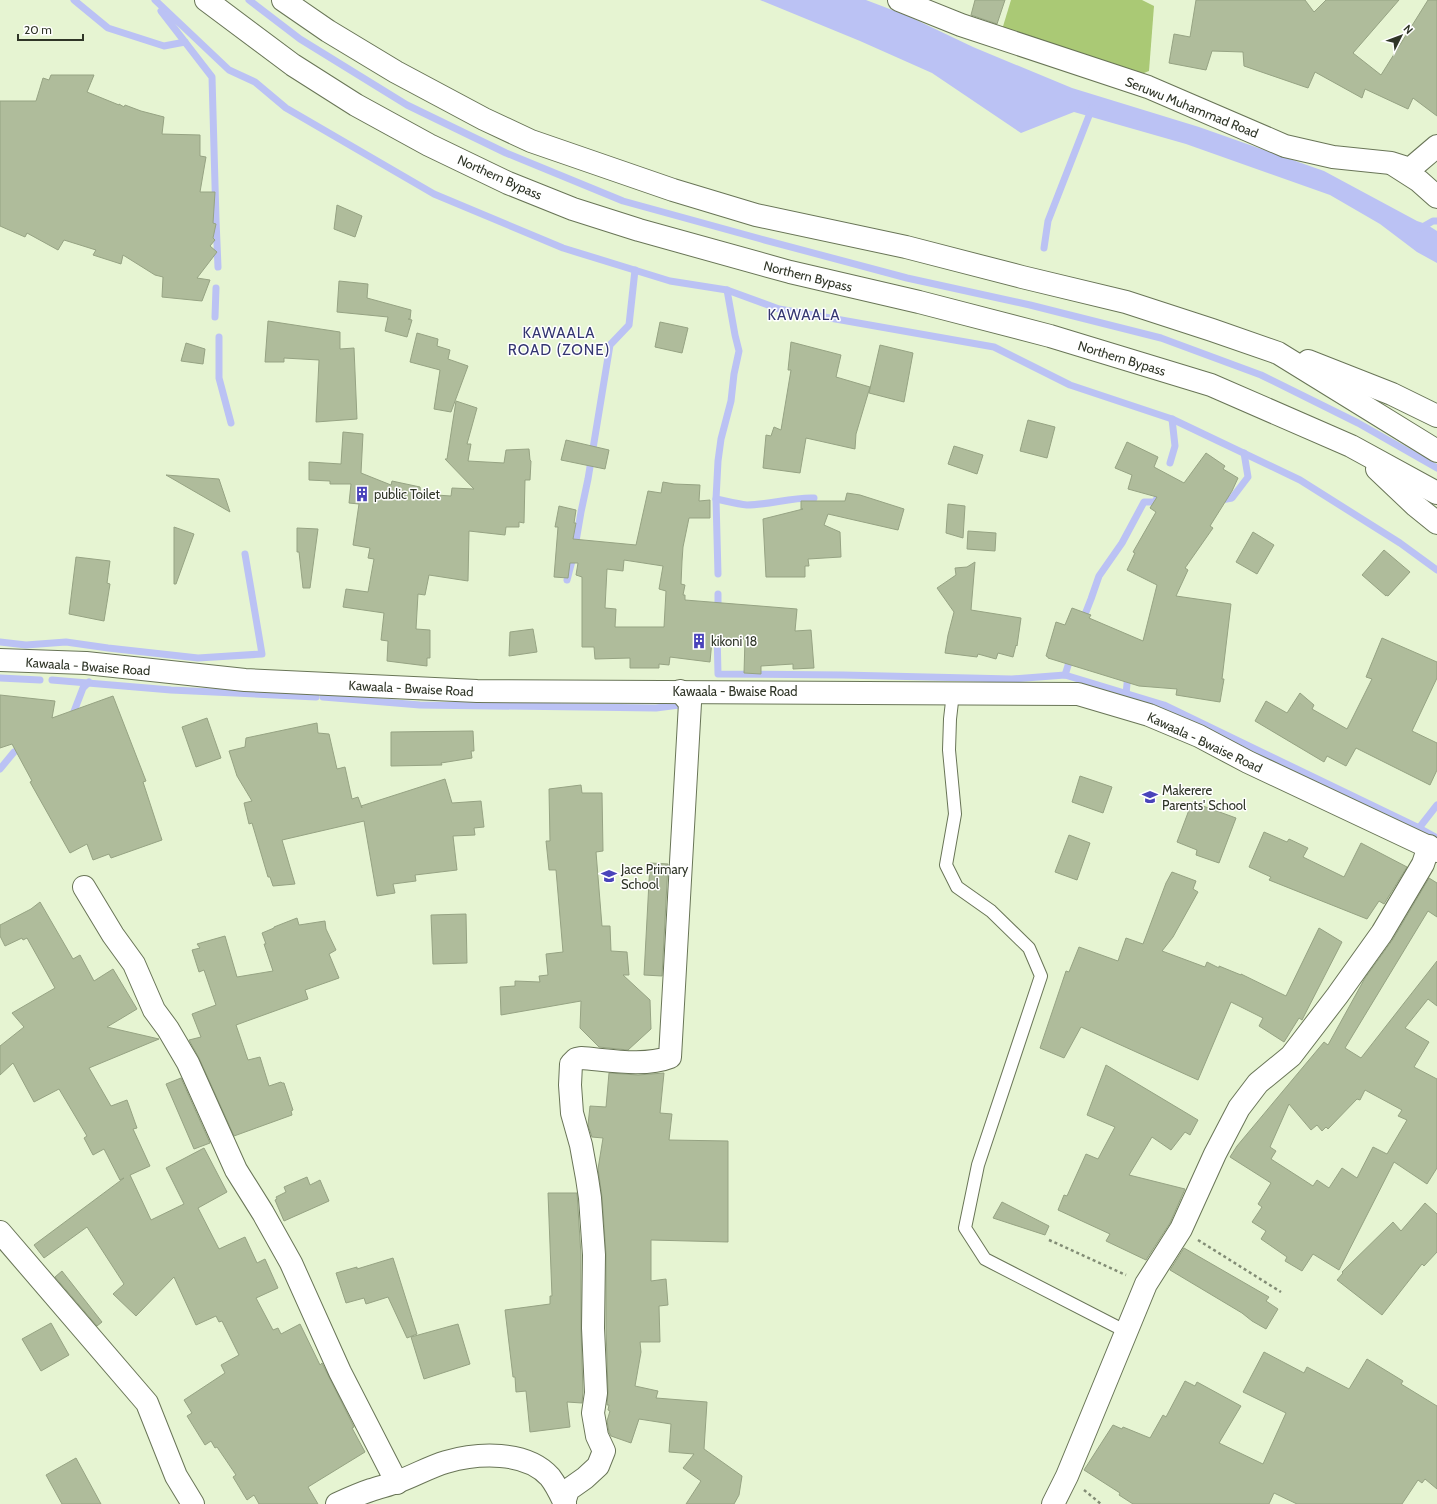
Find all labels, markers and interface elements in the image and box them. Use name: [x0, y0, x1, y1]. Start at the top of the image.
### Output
scale bar: [18, 16, 83, 42]
north arrow: [1381, 16, 1421, 56]
text: 20 m: [24, 22, 52, 37]
text: N: [1401, 22, 1416, 37]
street label: Seruwu Muhammad Road: [1123, 73, 1261, 141]
street label: Northern Bypass: [455, 151, 545, 203]
street label: Northern Bypass: [762, 257, 855, 295]
district label: KAWAALA: [767, 306, 841, 324]
district label: KAWAALA ROAD (ZONE): [508, 324, 610, 359]
street label: Northern Bypass: [1076, 337, 1168, 379]
building icon: public Toilet: [353, 485, 371, 503]
place label: public Toilet: [374, 486, 440, 502]
building icon: kikoni 18: [690, 632, 708, 650]
place label: kikoni 18: [711, 633, 757, 649]
street label: Kawaala - Bwaise Road: [25, 654, 151, 678]
street label: Kawaala - Bwaise Road: [348, 677, 474, 699]
street label: Kawaala - Bwaise Road: [672, 683, 798, 699]
street label: Kawaala - Bwaise Road: [1145, 708, 1265, 776]
place label: Makerere Parents' School: [1162, 782, 1246, 813]
school or university icon: Makerere Parents' School: [1141, 788, 1159, 806]
place label: Jace Primary School: [620, 861, 689, 892]
school or university icon: Jace Primary School: [600, 867, 618, 885]

